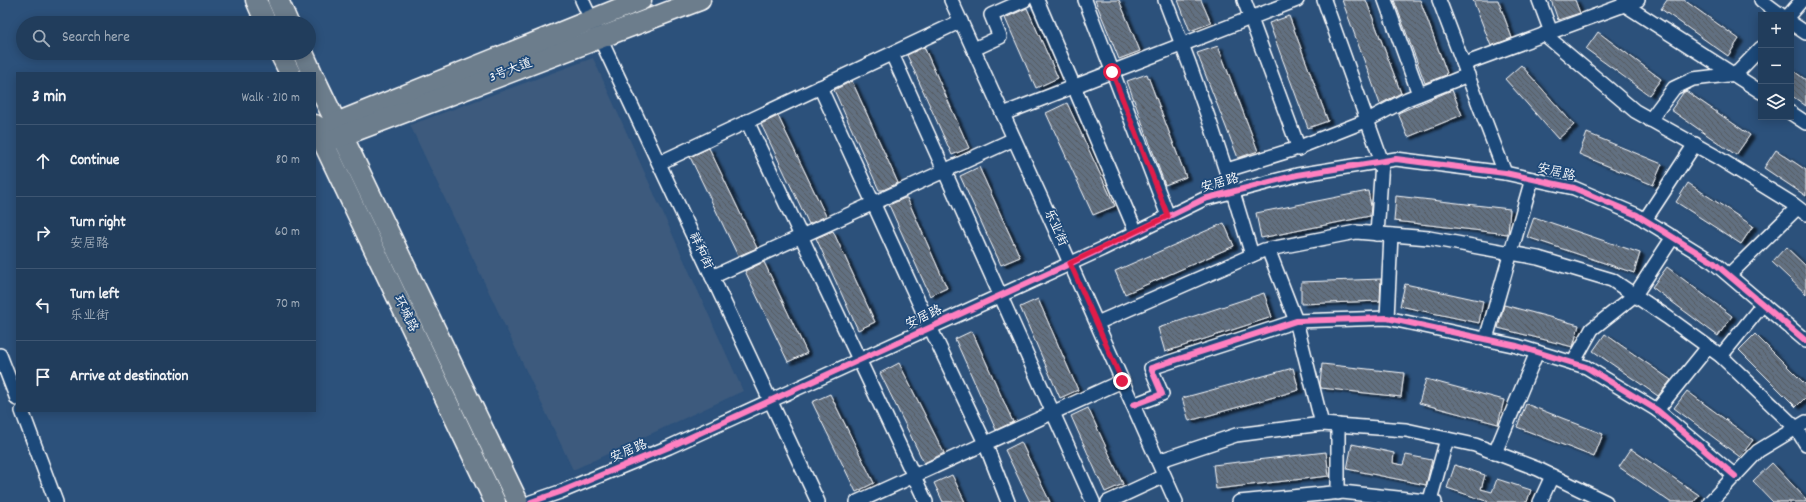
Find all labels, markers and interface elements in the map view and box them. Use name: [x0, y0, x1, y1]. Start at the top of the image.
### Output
map controls: [1758, 12, 1794, 120]
button: +: [1758, 12, 1794, 48]
search box: [16, 16, 316, 60]
icon: search: [30, 27, 52, 49]
text: Search here: [62, 27, 130, 49]
button: −: [1758, 48, 1794, 84]
street label: 3号大道: [487, 54, 535, 88]
route start: [1103, 63, 1121, 81]
button: layers: [1758, 84, 1794, 120]
text: 3 min: [32, 86, 66, 110]
text: Walk · 210 m: [242, 89, 300, 108]
icon: ahead: [32, 150, 54, 172]
text: Continue: [70, 150, 119, 172]
text: 80 m: [276, 151, 300, 170]
street label: 安居路: [1535, 159, 1577, 187]
street label: 安居路: [1199, 169, 1241, 199]
street label: 乐业街: [1038, 206, 1072, 250]
text: Turn right: [70, 212, 126, 234]
icon: right: [32, 222, 54, 244]
text: 60 m: [275, 223, 300, 242]
street label: 祥和街: [683, 229, 717, 273]
text: 安居路: [70, 235, 109, 254]
text: Turn left: [70, 284, 119, 306]
street label: 环城路: [388, 292, 422, 336]
icon: left: [32, 294, 54, 316]
text: 70 m: [276, 295, 300, 314]
street label: 安居路: [902, 301, 946, 335]
text: 乐业街: [70, 307, 109, 326]
icon: arrive: [32, 366, 54, 388]
text: Arrive at destination: [70, 366, 188, 388]
route end: [1113, 372, 1131, 390]
street label: 安居路: [607, 436, 651, 468]

